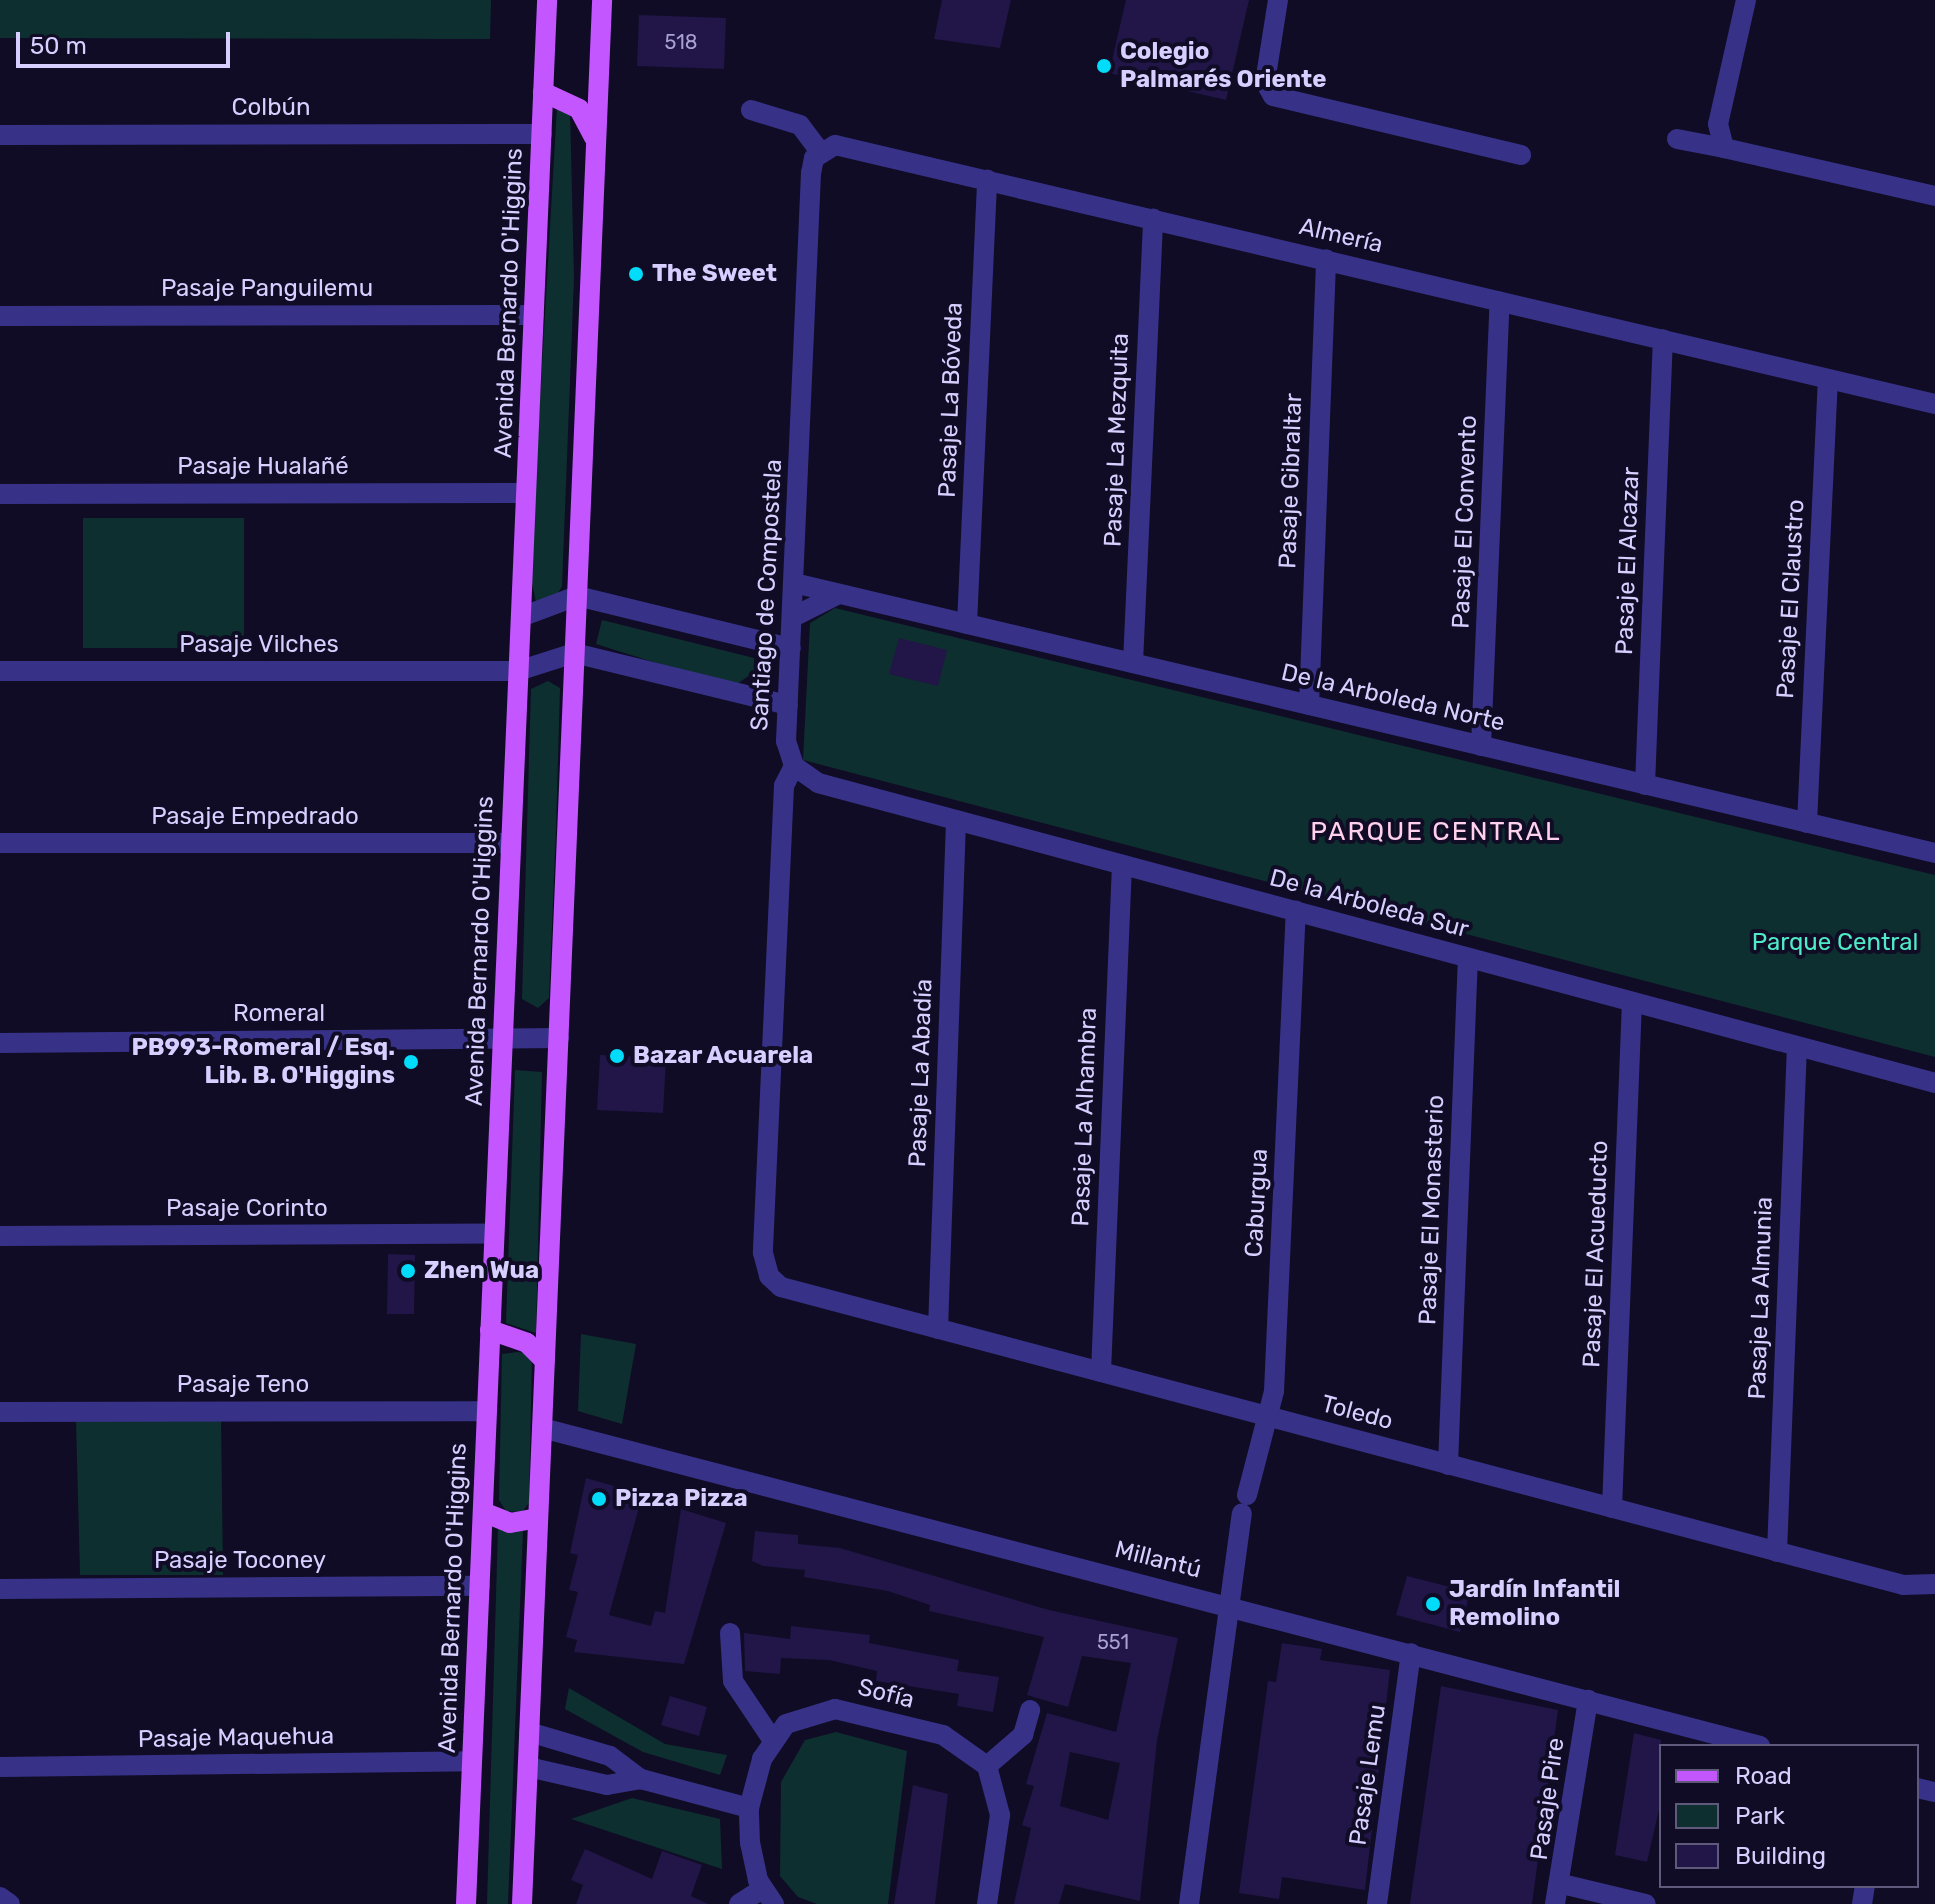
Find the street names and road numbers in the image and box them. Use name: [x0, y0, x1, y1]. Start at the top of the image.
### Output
street label: Colbún: [232, 94, 310, 122]
street label: Avenida Bernardo O'Higgins: [489, 147, 529, 459]
street label: Almería: [1296, 212, 1386, 260]
street label: Pasaje Panguilemu: [161, 275, 373, 303]
street label: Pasaje La Bóveda: [933, 302, 969, 498]
street label: Pasaje La Mezquita: [1099, 333, 1135, 547]
street label: Pasaje Gibraltar: [1274, 393, 1308, 569]
street label: Pasaje El Convento: [1447, 415, 1483, 629]
street label: Pasaje Hualañé: [177, 453, 349, 481]
street label: Santiago de Compostela: [746, 458, 788, 732]
street label: Pasaje El Alcazar: [1610, 466, 1646, 656]
street label: Pasaje El Claustro: [1771, 499, 1811, 699]
street label: Pasaje Vilches: [179, 631, 339, 659]
street label: De la Arboleda Norte: [1278, 658, 1508, 738]
street label: Avenida Bernardo O'Higgins: [460, 795, 500, 1107]
street label: Pasaje Empedrado: [151, 803, 359, 831]
street label: De la Arboleda Sur: [1266, 864, 1472, 944]
street label: Pasaje La Abadía: [903, 978, 939, 1168]
street label: Romeral: [233, 1000, 325, 1028]
street label: Pasaje La Alhambra: [1067, 1007, 1103, 1227]
street label: Pasaje El Monasterio: [1414, 1094, 1450, 1326]
street label: Pasaje El Acueducto: [1578, 1140, 1614, 1368]
street label: Caburgua: [1240, 1148, 1274, 1258]
street label: Pasaje Corinto: [166, 1195, 328, 1223]
street label: Pasaje La Almunia: [1743, 1196, 1779, 1400]
street label: Pasaje Teno: [177, 1371, 309, 1399]
street label: Toledo: [1318, 1390, 1396, 1436]
street label: Avenida Bernardo O'Higgins: [433, 1442, 473, 1754]
street label: Millantú: [1112, 1535, 1204, 1585]
street label: Pasaje Toconey: [154, 1547, 326, 1575]
street label: Sofía: [855, 1673, 917, 1715]
street label: Pasaje Lemu: [1344, 1703, 1392, 1847]
street label: Pasaje Maquehua: [138, 1722, 334, 1754]
street label: Pasaje Pire: [1525, 1736, 1571, 1862]

